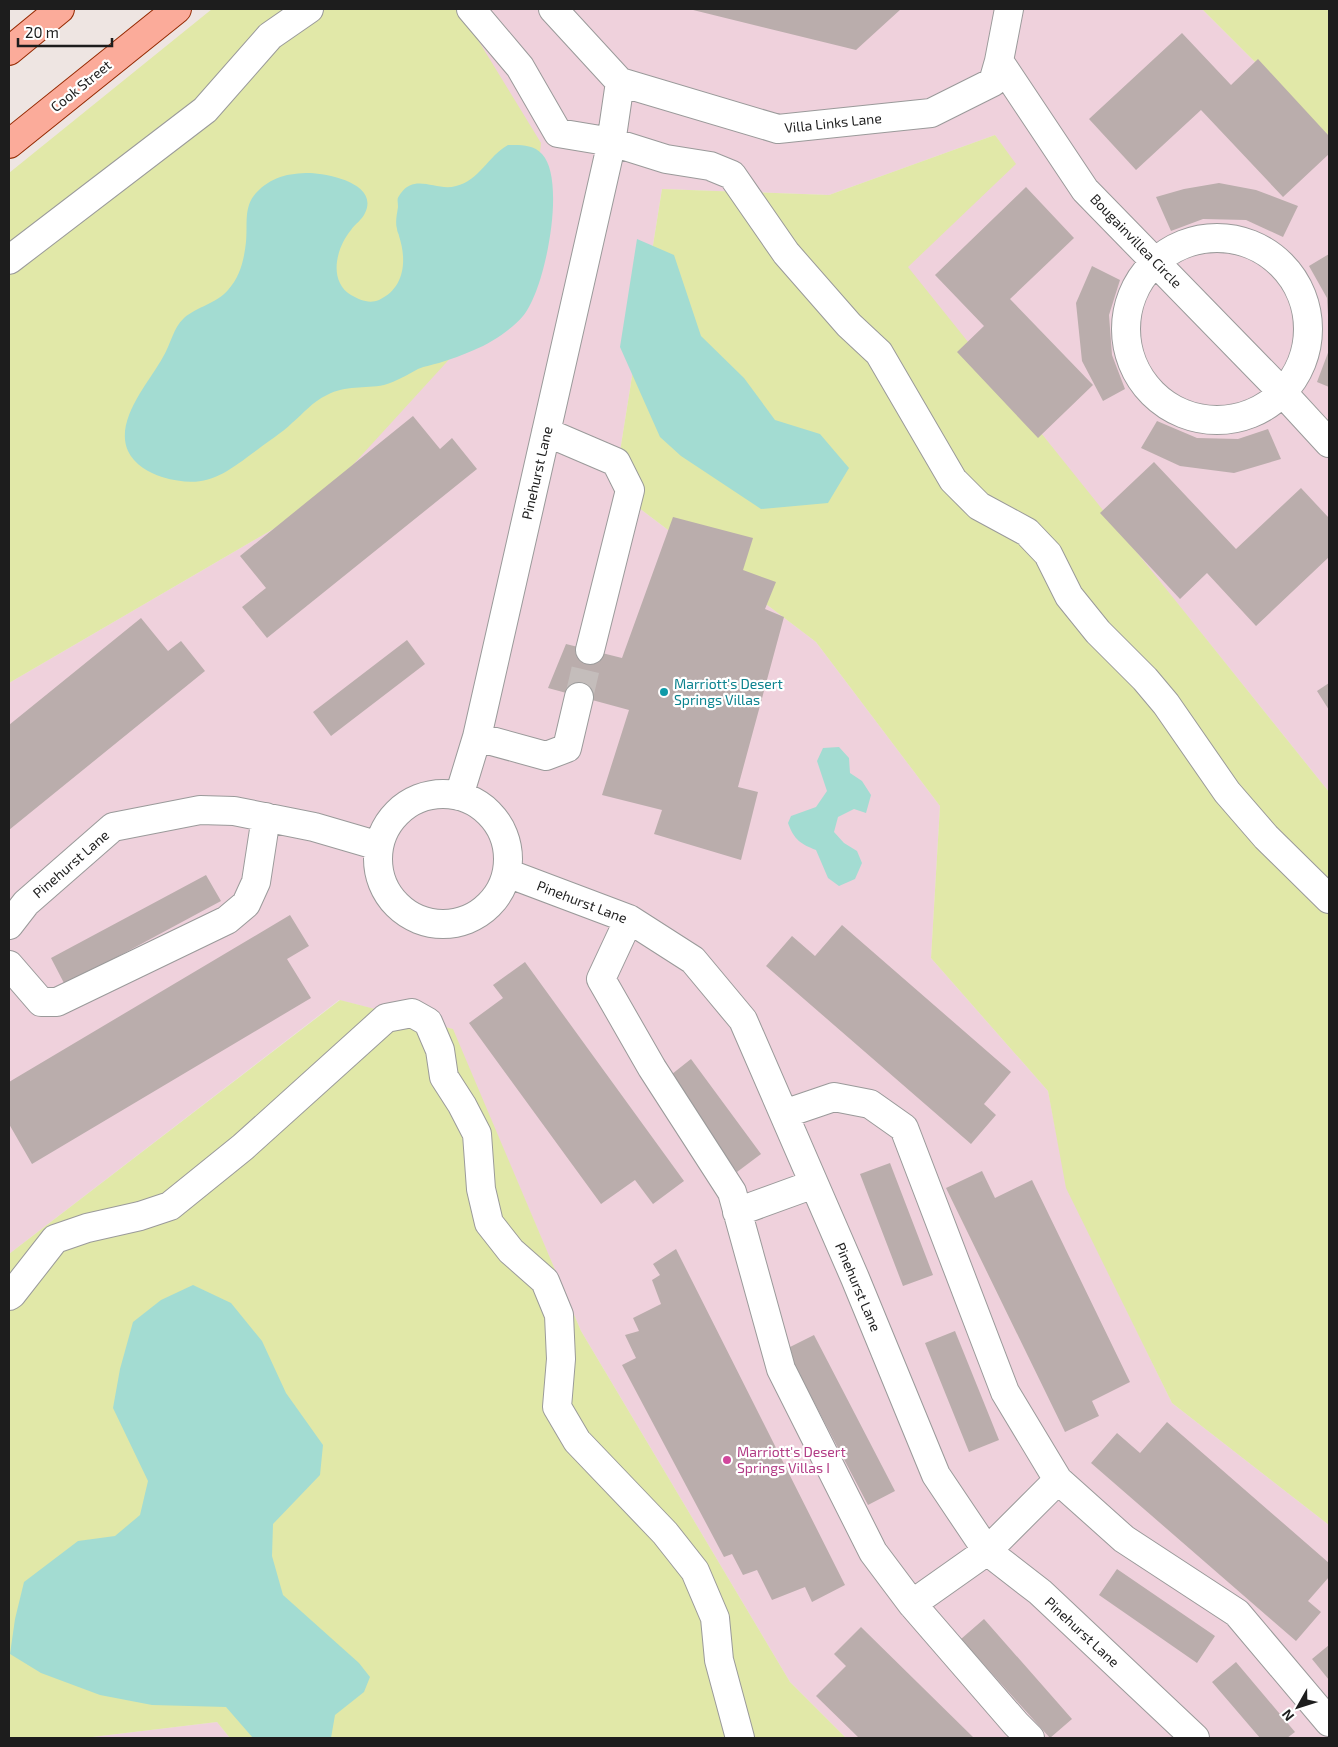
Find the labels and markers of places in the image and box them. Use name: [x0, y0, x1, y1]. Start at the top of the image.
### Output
place label: Marriott's Desert Springs Villas: [674, 675, 783, 708]
marker: Marriott's Desert Springs Villas: [658, 686, 670, 698]
place label: Marriott's Desert Springs Villas I: [737, 1443, 846, 1476]
marker: Marriott's Desert Springs Villas I: [721, 1454, 733, 1466]

